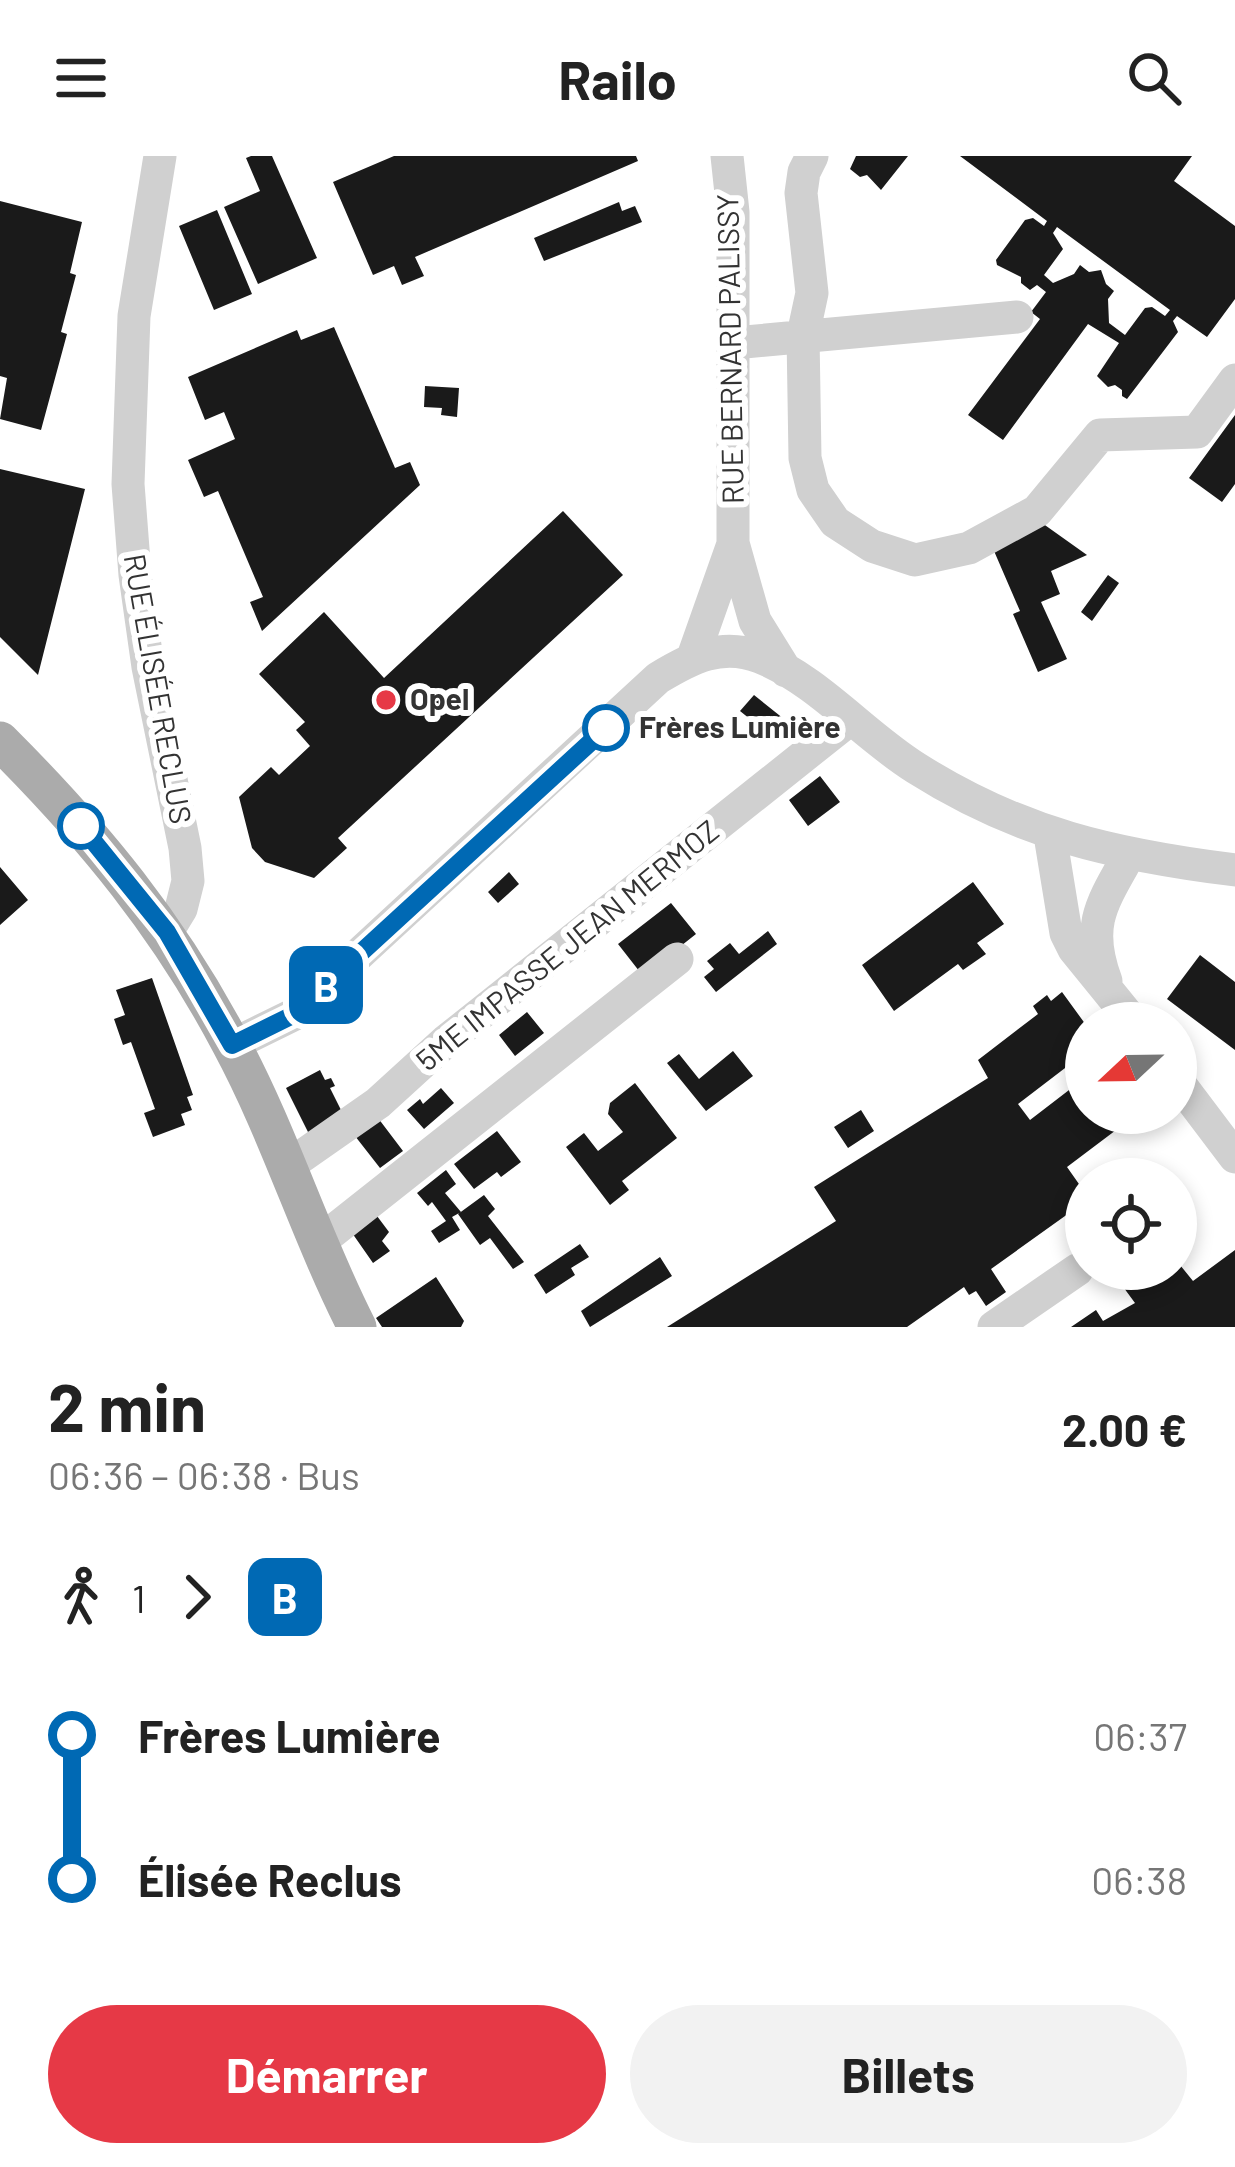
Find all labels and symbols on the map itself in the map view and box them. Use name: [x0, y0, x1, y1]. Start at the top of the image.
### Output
street label: RUE BERNARD PALISSY: [708, 194, 750, 505]
street label: RUE ÉLISÉE RECLUS: [118, 551, 200, 826]
place label: Opel: [410, 680, 469, 716]
marker: Opel: [373, 687, 399, 713]
marker: Frères Lumière: [584, 706, 628, 750]
place label: Frères Lumière: [639, 708, 841, 744]
unlabelled marker: [59, 804, 103, 848]
street label: 5ME IMPASSE JEAN MERMOZ: [408, 811, 725, 1077]
line badge: B: [287, 946, 365, 1024]
north arrow: [1065, 1002, 1197, 1134]

